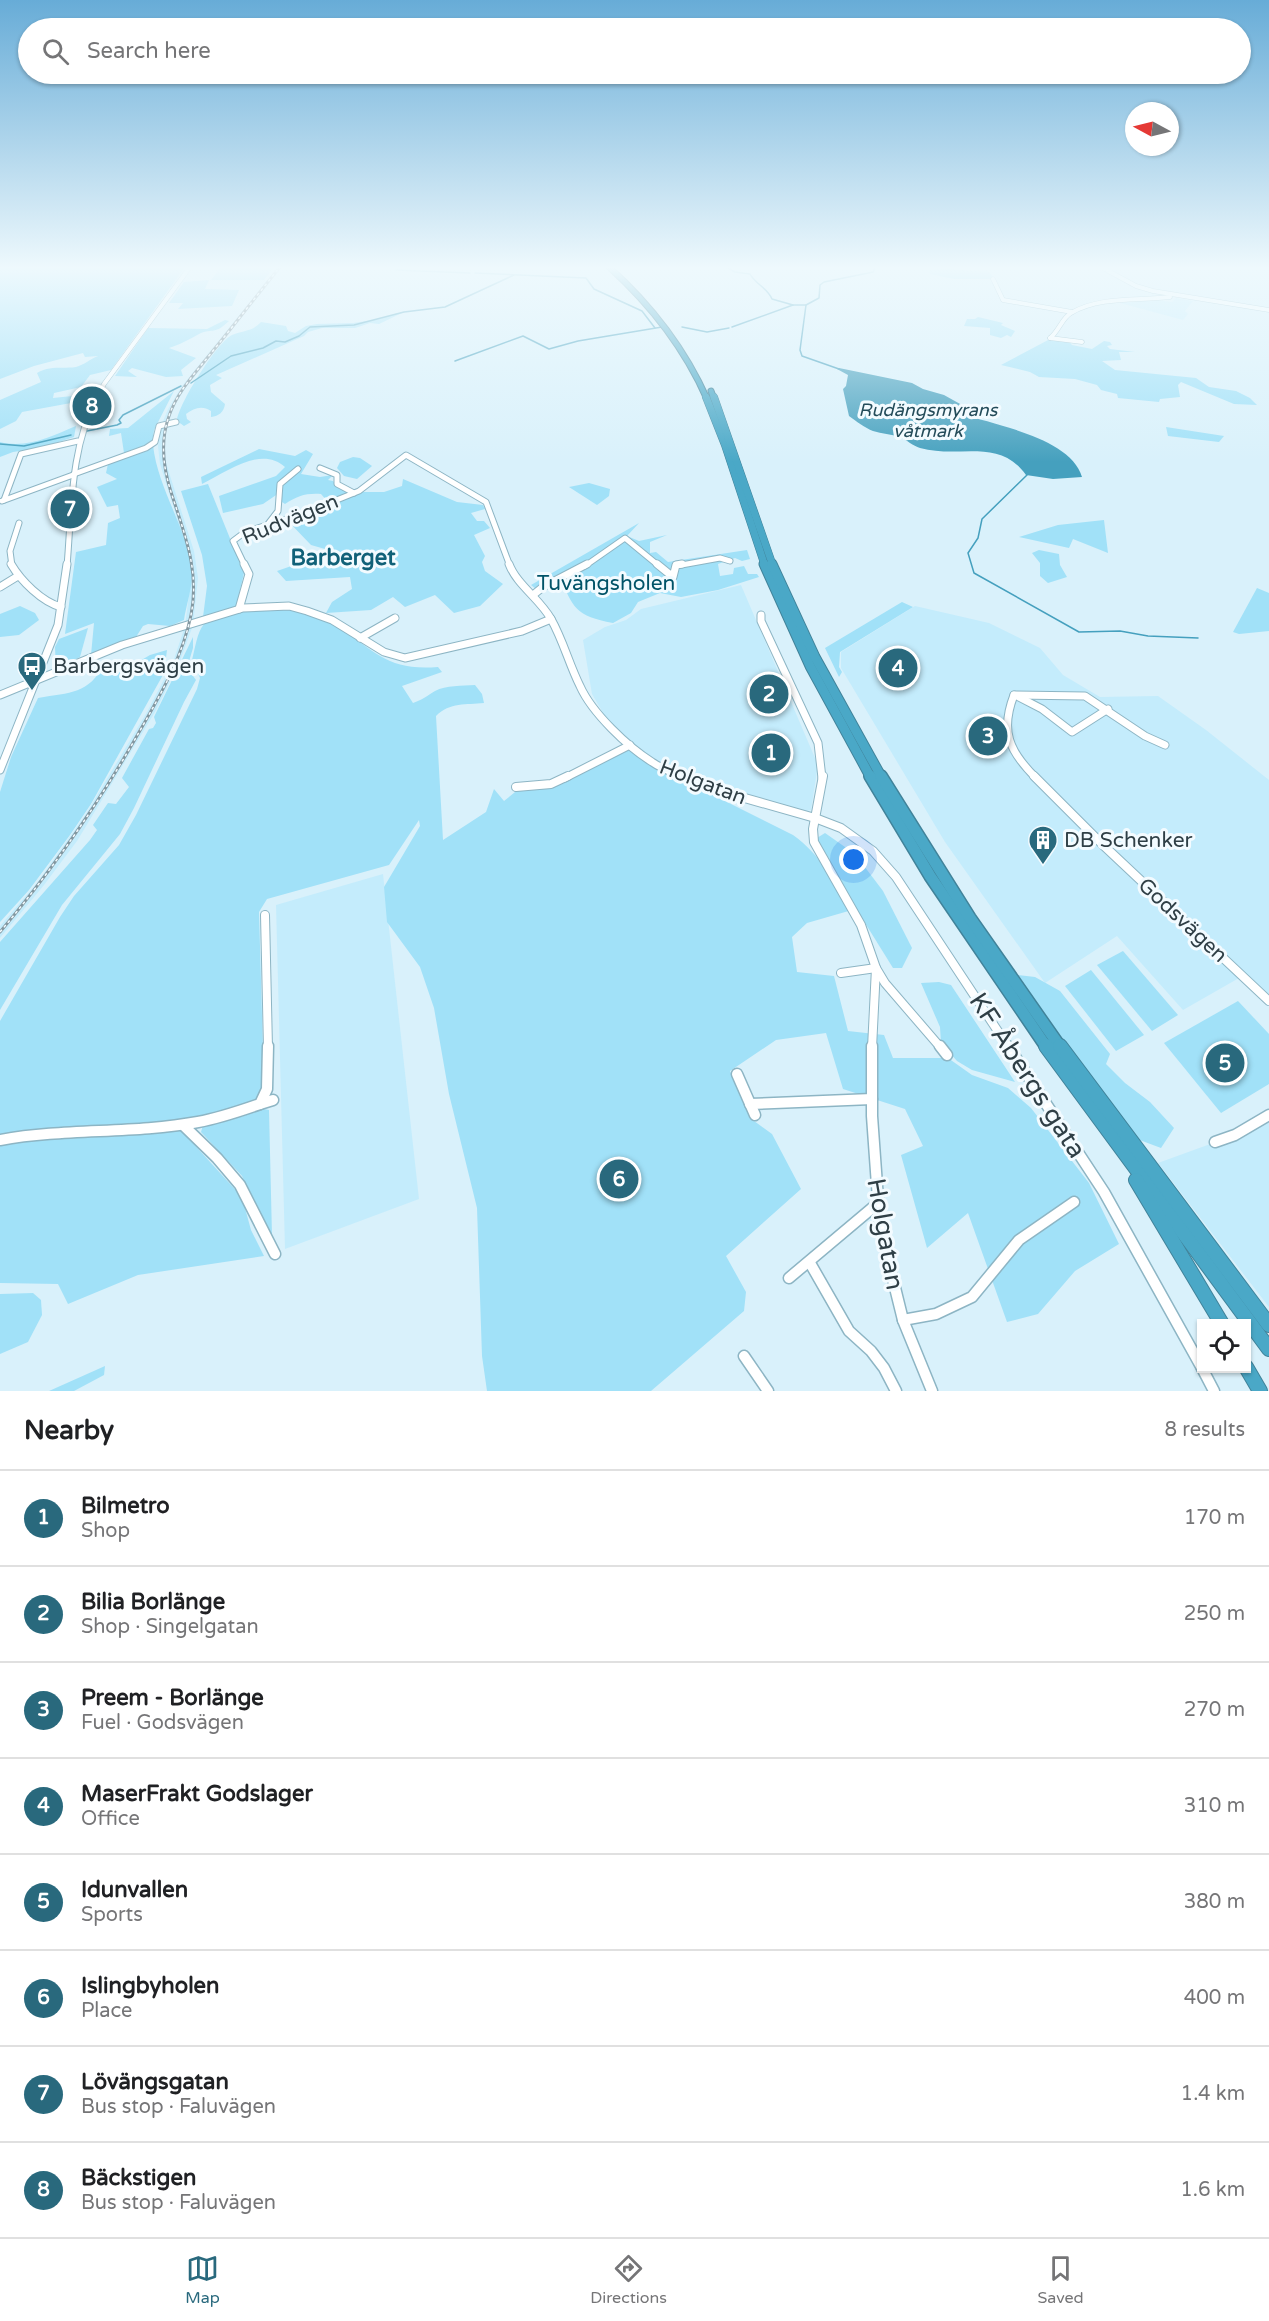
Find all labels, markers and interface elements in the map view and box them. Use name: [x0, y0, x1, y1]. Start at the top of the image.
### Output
search box: [18, 18, 1251, 84]
icon: search: [39, 35, 72, 68]
text: Search here: [87, 38, 211, 64]
north arrow: [1125, 102, 1179, 156]
pin: 8: [72, 384, 112, 428]
water label: Rudängsmyrans våtmark: [859, 399, 999, 442]
pin: 7: [50, 486, 90, 532]
street label: Rudvägen: [238, 489, 342, 550]
district label: Barberget: [290, 545, 396, 571]
park label: Tuvängsholen: [537, 571, 675, 596]
pin: 4: [878, 646, 918, 690]
bus stop icon: Barbergsvägen: [16, 650, 48, 692]
place label: Barbergsvägen: [53, 654, 204, 679]
pin: 2: [750, 672, 788, 716]
pin: 3: [968, 714, 1008, 758]
pin: 1: [752, 730, 790, 776]
street label: Holgatan: [656, 754, 750, 810]
building icon: DB Schenker: [1027, 824, 1059, 866]
place label: DB Schenker: [1064, 828, 1193, 853]
your location: [839, 845, 868, 874]
street label: Godsvägen: [1133, 873, 1232, 968]
street label: KF Åbergs gata: [963, 986, 1093, 1164]
pin: 5: [1206, 1040, 1244, 1086]
pin: 6: [600, 1156, 638, 1202]
street label: Holgatan: [860, 1176, 911, 1292]
map controls: [1197, 1319, 1251, 1373]
button: locate: [1197, 1319, 1251, 1373]
text: Nearby: [24, 1415, 114, 1446]
text: 8 results: [1165, 1418, 1245, 1442]
text: Bilmetro: [81, 1493, 170, 1519]
text: 1: [37, 1506, 50, 1530]
text: 170 m: [1184, 1506, 1245, 1530]
text: Shop: [81, 1519, 130, 1543]
text: Bilia Borlänge: [81, 1589, 225, 1615]
text: 2: [37, 1602, 50, 1626]
text: 250 m: [1184, 1602, 1245, 1626]
text: Shop · Singelgatan: [81, 1615, 259, 1639]
text: Preem - Borlänge: [81, 1685, 264, 1711]
text: 3: [37, 1698, 50, 1722]
text: 270 m: [1184, 1698, 1245, 1722]
text: Fuel · Godsvägen: [81, 1711, 244, 1735]
text: MaserFrakt Godslager: [81, 1781, 313, 1807]
text: 4: [37, 1794, 50, 1818]
text: 310 m: [1184, 1794, 1245, 1818]
text: Office: [81, 1807, 140, 1831]
text: Idunvallen: [81, 1877, 188, 1903]
text: 5: [37, 1890, 50, 1914]
text: 380 m: [1184, 1890, 1245, 1914]
text: Sports: [81, 1903, 143, 1927]
text: Islingbyholen: [81, 1973, 219, 1999]
text: 6: [37, 1986, 50, 2010]
text: 400 m: [1184, 1986, 1245, 2010]
text: Place: [81, 1999, 132, 2023]
text: Lövängsgatan: [81, 2069, 229, 2095]
text: 7: [37, 2082, 50, 2106]
text: 1.4 km: [1181, 2082, 1245, 2106]
text: Bus stop · Faluvägen: [81, 2095, 276, 2119]
text: Bäckstigen: [81, 2165, 196, 2191]
text: 8: [37, 2178, 50, 2202]
text: 1.6 km: [1180, 2178, 1245, 2202]
text: Bus stop · Faluvägen: [81, 2191, 276, 2215]
tab: Map: [185, 2252, 220, 2308]
tab: Directions: [590, 2252, 667, 2308]
tab: Saved: [1037, 2252, 1084, 2308]

